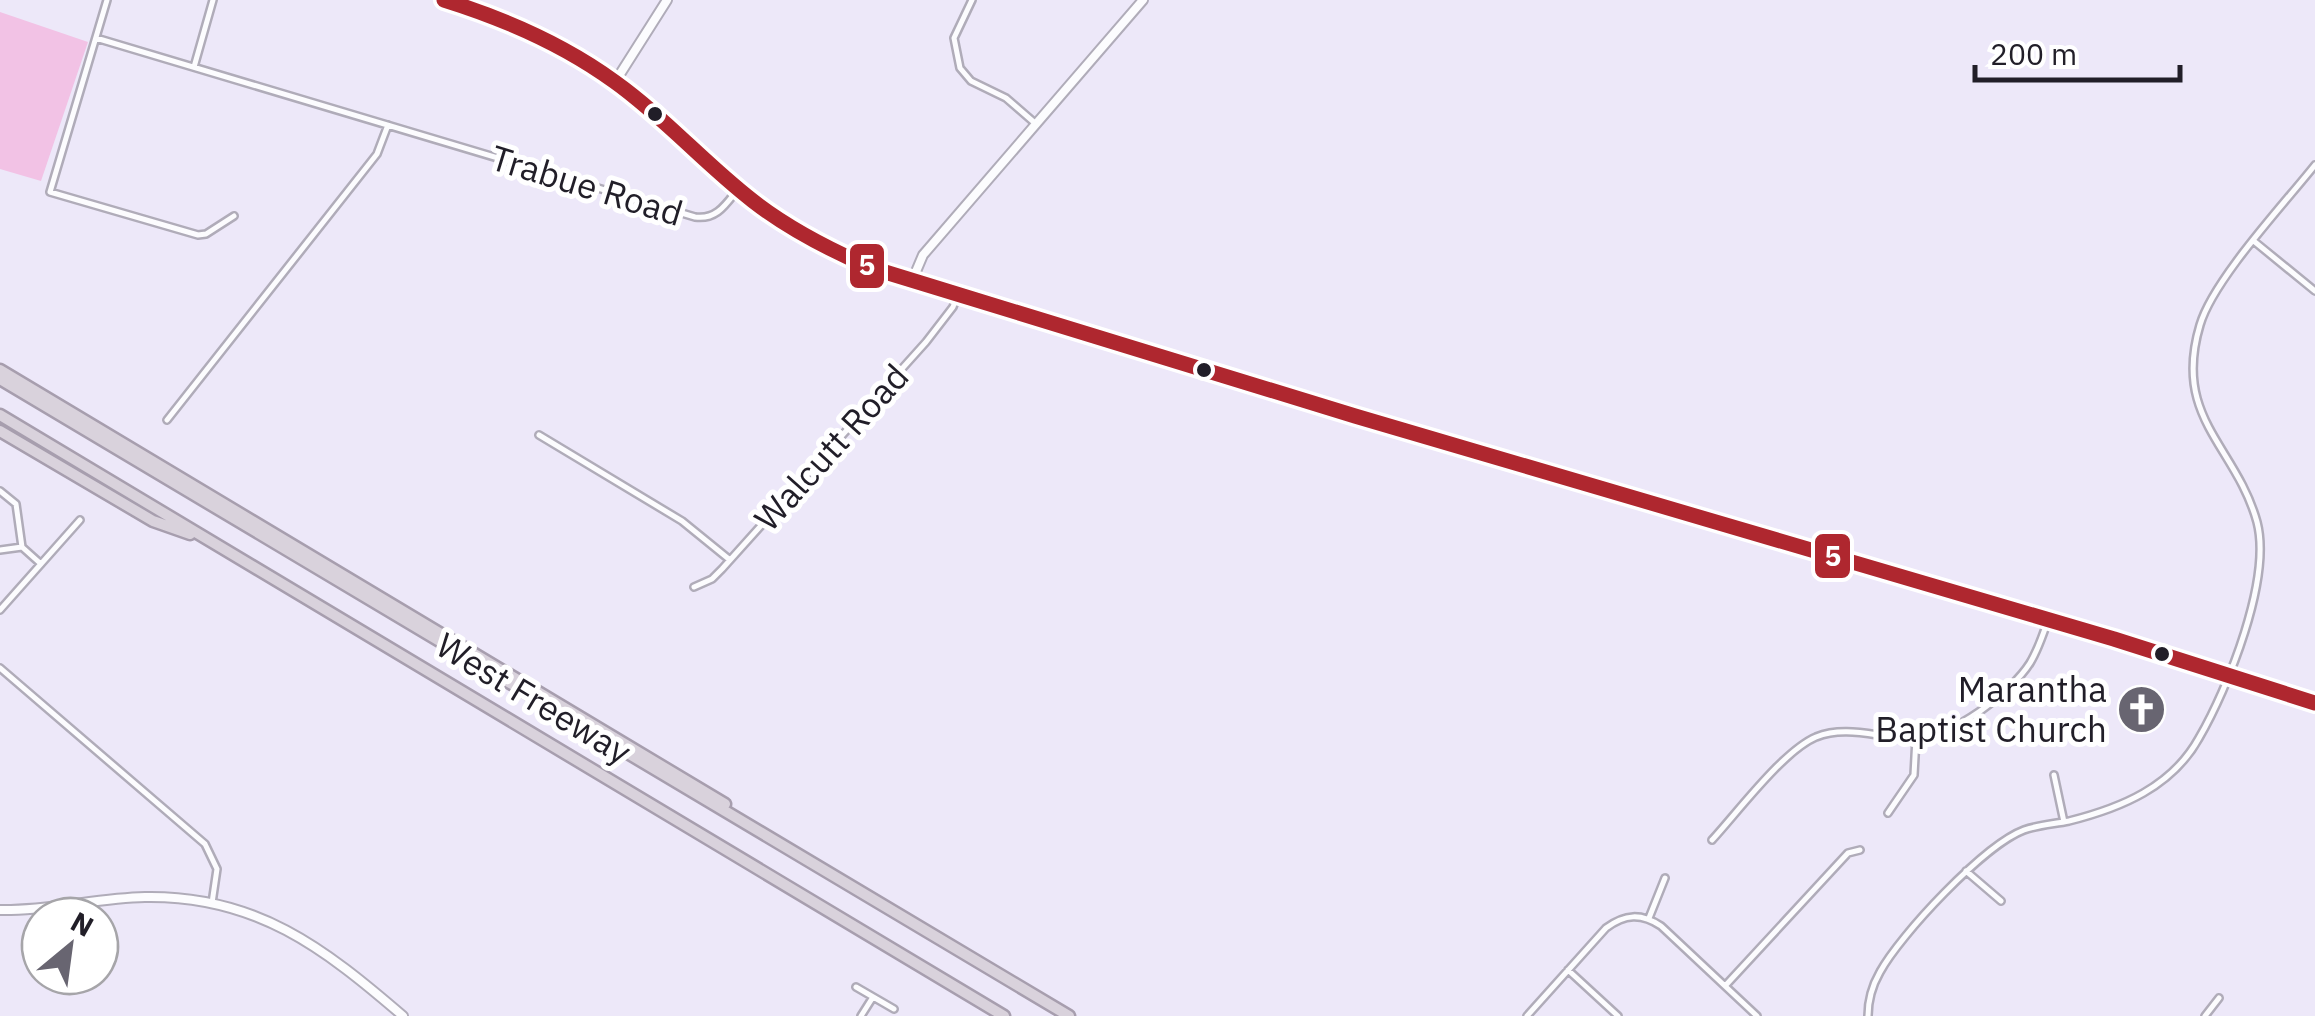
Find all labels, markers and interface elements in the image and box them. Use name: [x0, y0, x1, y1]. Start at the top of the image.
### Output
scale bar: [1975, 20, 2180, 82]
text: 200 m: [1990, 34, 2077, 73]
unlabelled marker: [645, 104, 665, 124]
street label: Trabue Road: [486, 134, 688, 236]
line badge: 5: [848, 242, 886, 290]
text: 5: [859, 246, 875, 283]
street label: Walcutt Road: [744, 354, 918, 540]
unlabelled marker: [1194, 360, 1214, 380]
line badge: 5: [1813, 532, 1852, 580]
text: 5: [1825, 537, 1841, 574]
street label: West Freeway: [428, 622, 640, 774]
unlabelled marker: [2152, 644, 2172, 664]
place label: Marantha Baptist Church: [1875, 666, 2107, 752]
church icon: Marantha Baptist Church: [2116, 683, 2168, 735]
north arrow: [20, 896, 120, 996]
text: N: [65, 903, 100, 945]

